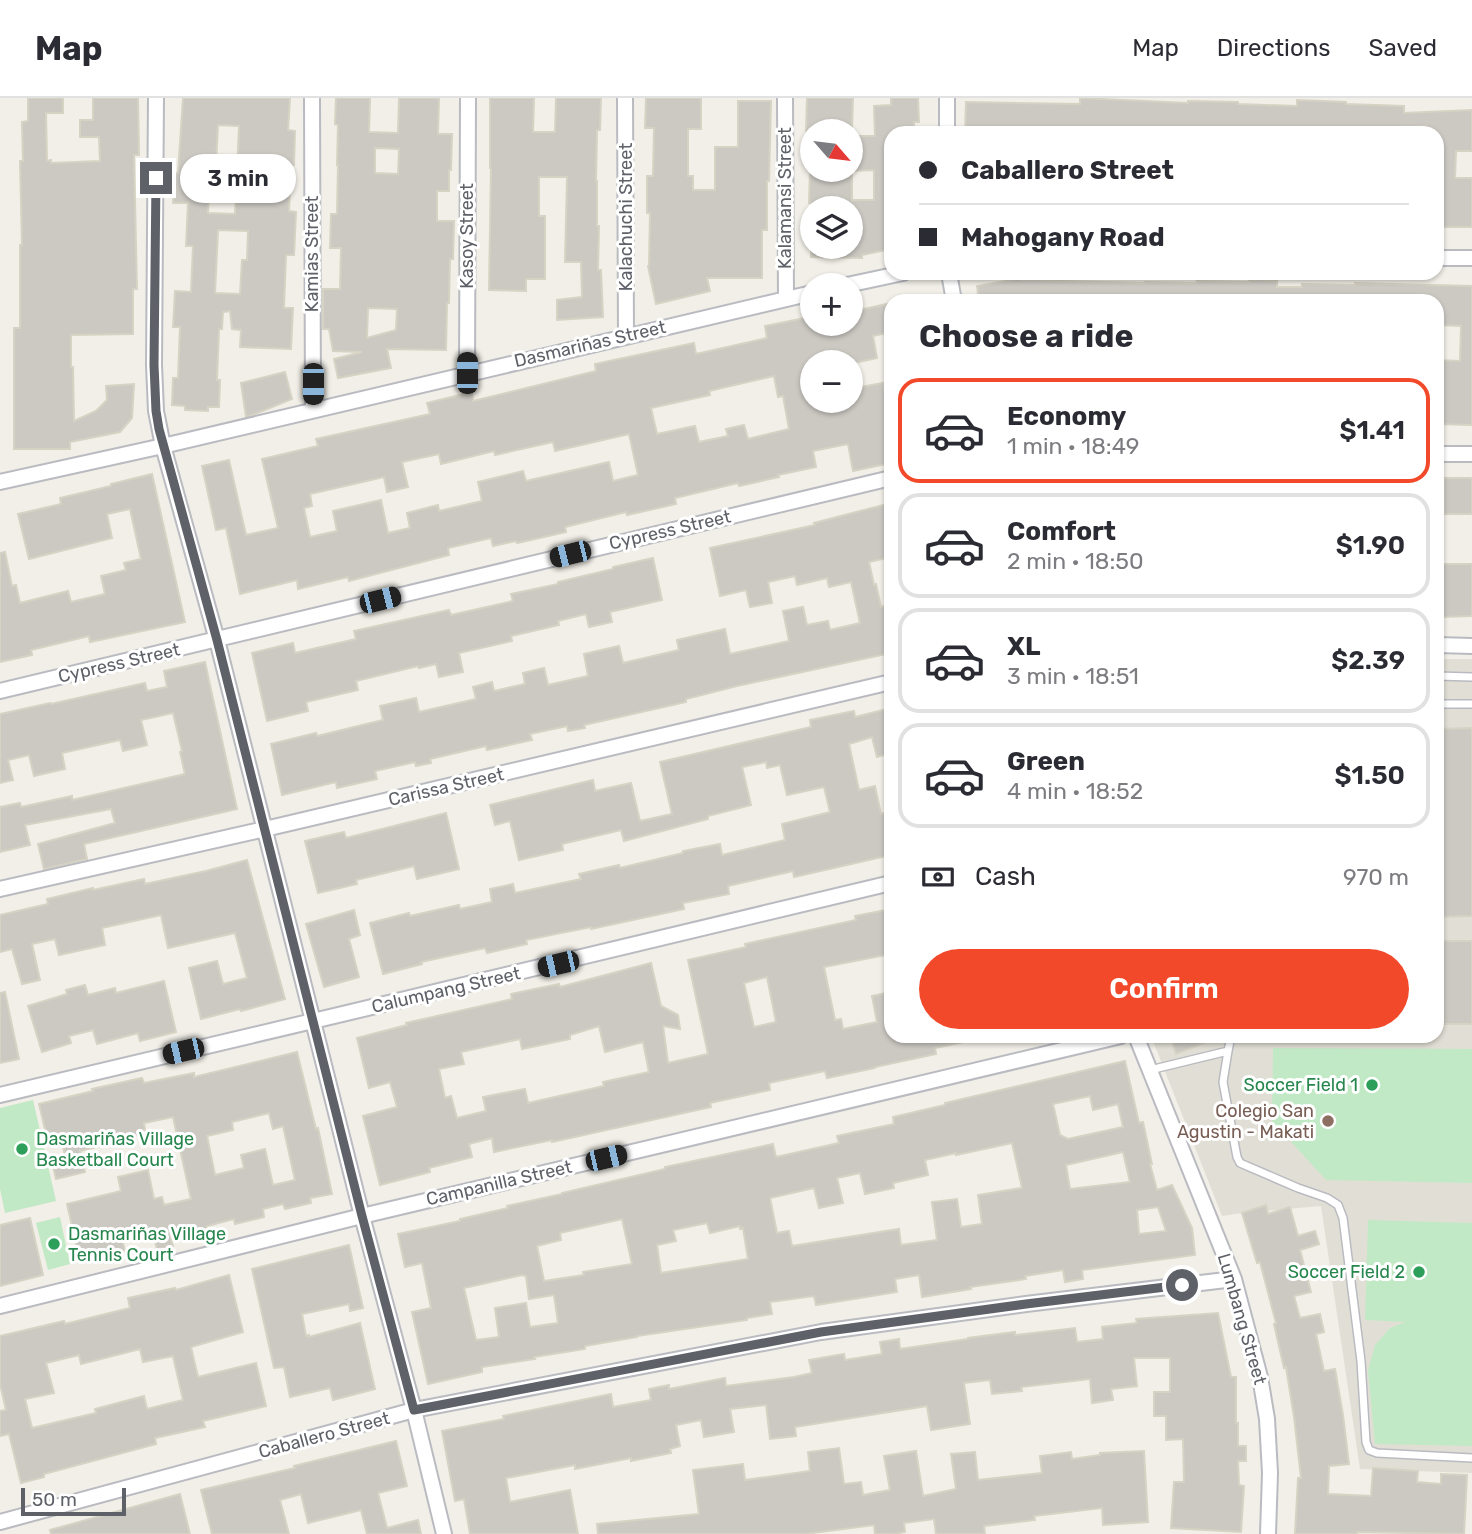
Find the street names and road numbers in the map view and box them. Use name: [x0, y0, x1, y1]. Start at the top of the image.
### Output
street label: Kalamansi Street: [774, 127, 796, 269]
street label: Kalachuchi Street: [615, 143, 637, 291]
street label: Kasoy Street: [456, 183, 478, 289]
street label: Kamias Street: [301, 196, 323, 312]
street label: Dasmariñas Street: [512, 316, 668, 372]
street label: Cypress Street: [607, 505, 733, 555]
street label: Cypress Street: [56, 638, 182, 688]
street label: Carissa Street: [386, 763, 506, 811]
street label: Calumpang Street: [370, 962, 522, 1018]
street label: Campanilla Street: [424, 1156, 574, 1210]
street label: Lumbang Street: [1213, 1251, 1271, 1387]
street label: Caballero Street: [256, 1407, 392, 1463]

